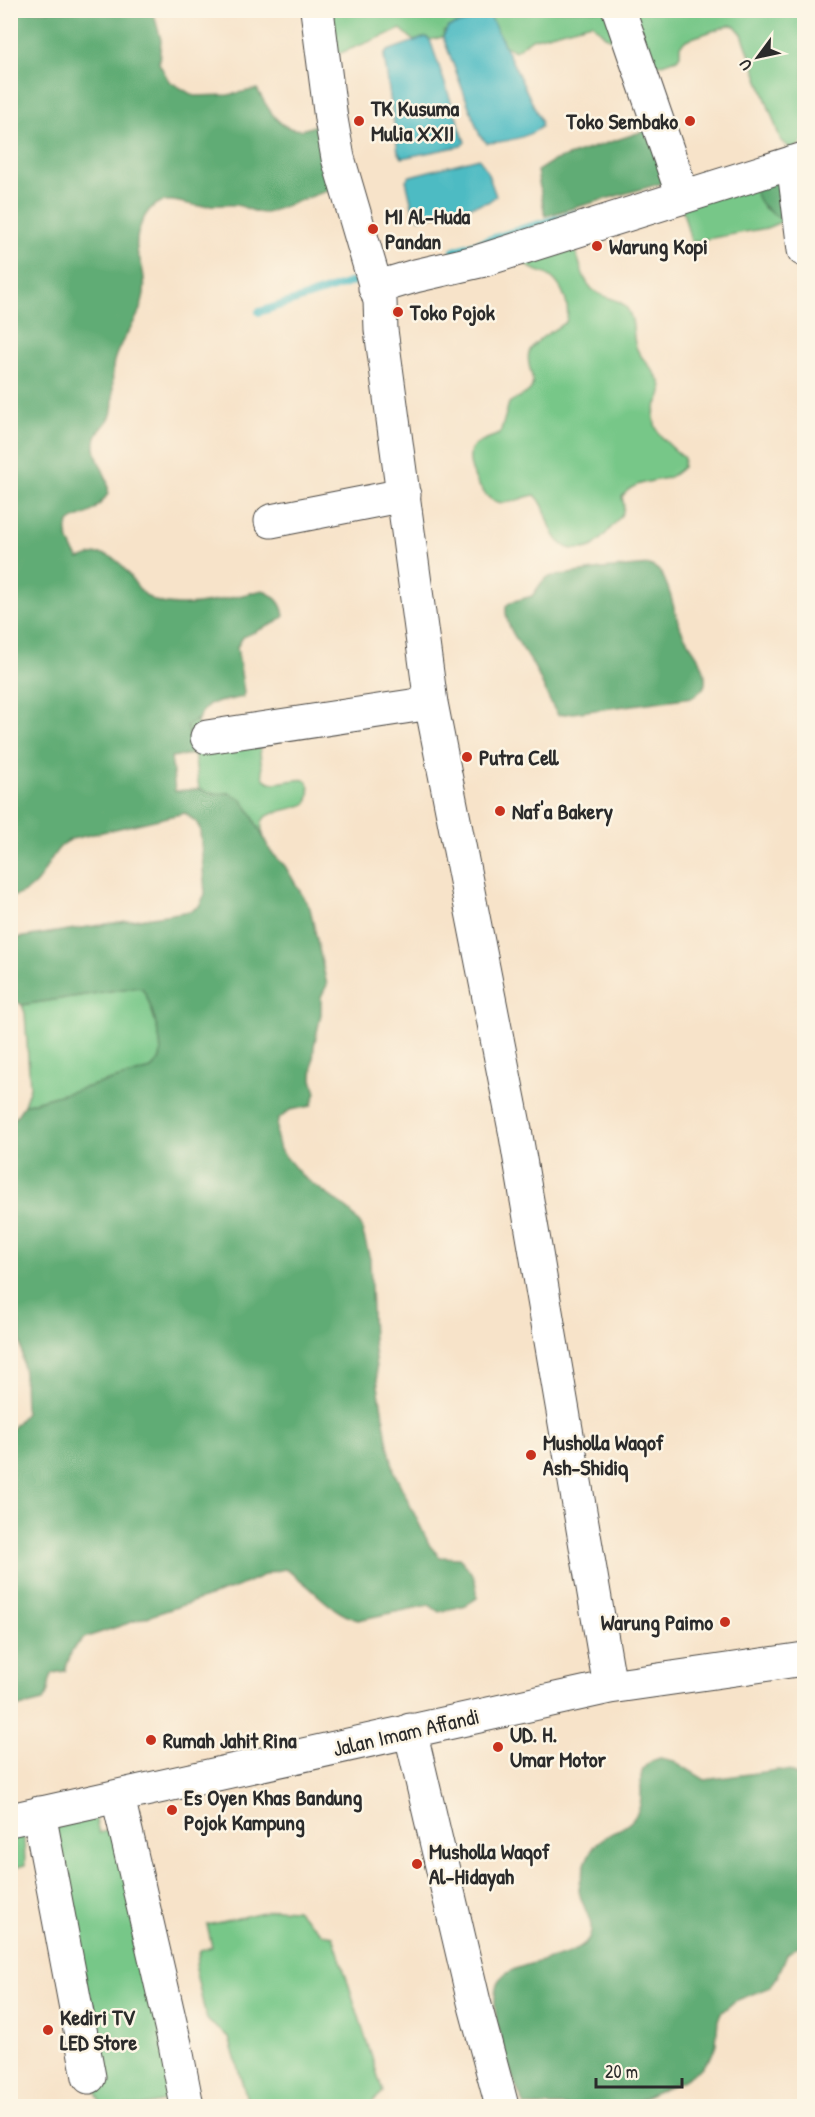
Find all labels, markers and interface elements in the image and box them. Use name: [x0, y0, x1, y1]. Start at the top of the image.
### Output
north arrow: [728, 27, 788, 87]
text: U: [734, 55, 757, 75]
place label: TK Kusuma Mulia XXII: [370, 93, 459, 148]
place label: Toko Sembako: [565, 106, 678, 136]
marker: TK Kusuma Mulia XXII: [352, 114, 366, 128]
marker: Toko Sembako: [683, 114, 697, 128]
place label: MI Al-Huda Pandan: [385, 201, 470, 256]
marker: MI Al-Huda Pandan: [366, 222, 380, 236]
place label: Warung Kopi: [609, 231, 708, 262]
marker: Warung Kopi: [590, 239, 604, 253]
place label: Toko Pojok: [409, 297, 496, 327]
marker: Toko Pojok: [391, 305, 405, 319]
place label: Putra Cell: [479, 742, 559, 772]
marker: Putra Cell: [460, 750, 474, 764]
place label: Naf'a Bakery: [512, 796, 614, 827]
marker: Naf'a Bakery: [493, 804, 507, 818]
place label: Musholla Waqof Ash-Shidiq: [543, 1427, 665, 1483]
marker: Musholla Waqof Ash-Shidiq: [524, 1448, 538, 1462]
place label: Warung Paimo: [601, 1607, 713, 1638]
marker: Warung Paimo: [718, 1615, 732, 1629]
street label: Jalan Imam Affandi: [330, 1701, 482, 1763]
place label: UD. H. Umar Motor: [510, 1719, 607, 1774]
place label: Rumah Jahit Rina: [163, 1725, 297, 1755]
marker: Rumah Jahit Rina: [144, 1733, 158, 1747]
marker: UD. H. Umar Motor: [491, 1740, 505, 1754]
place label: Es Oyen Khas Bandung Pojok Kampung: [184, 1782, 362, 1838]
marker: Es Oyen Khas Bandung Pojok Kampung: [165, 1803, 179, 1817]
place label: Musholla Waqof Al-Hidayah: [429, 1836, 551, 1892]
marker: Musholla Waqof Al-Hidayah: [410, 1857, 424, 1871]
place label: Kediri TV LED Store: [60, 2002, 137, 2057]
marker: Kediri TV LED Store: [41, 2023, 55, 2037]
scale bar: [596, 2051, 682, 2089]
text: 20 m: [605, 2059, 638, 2084]

